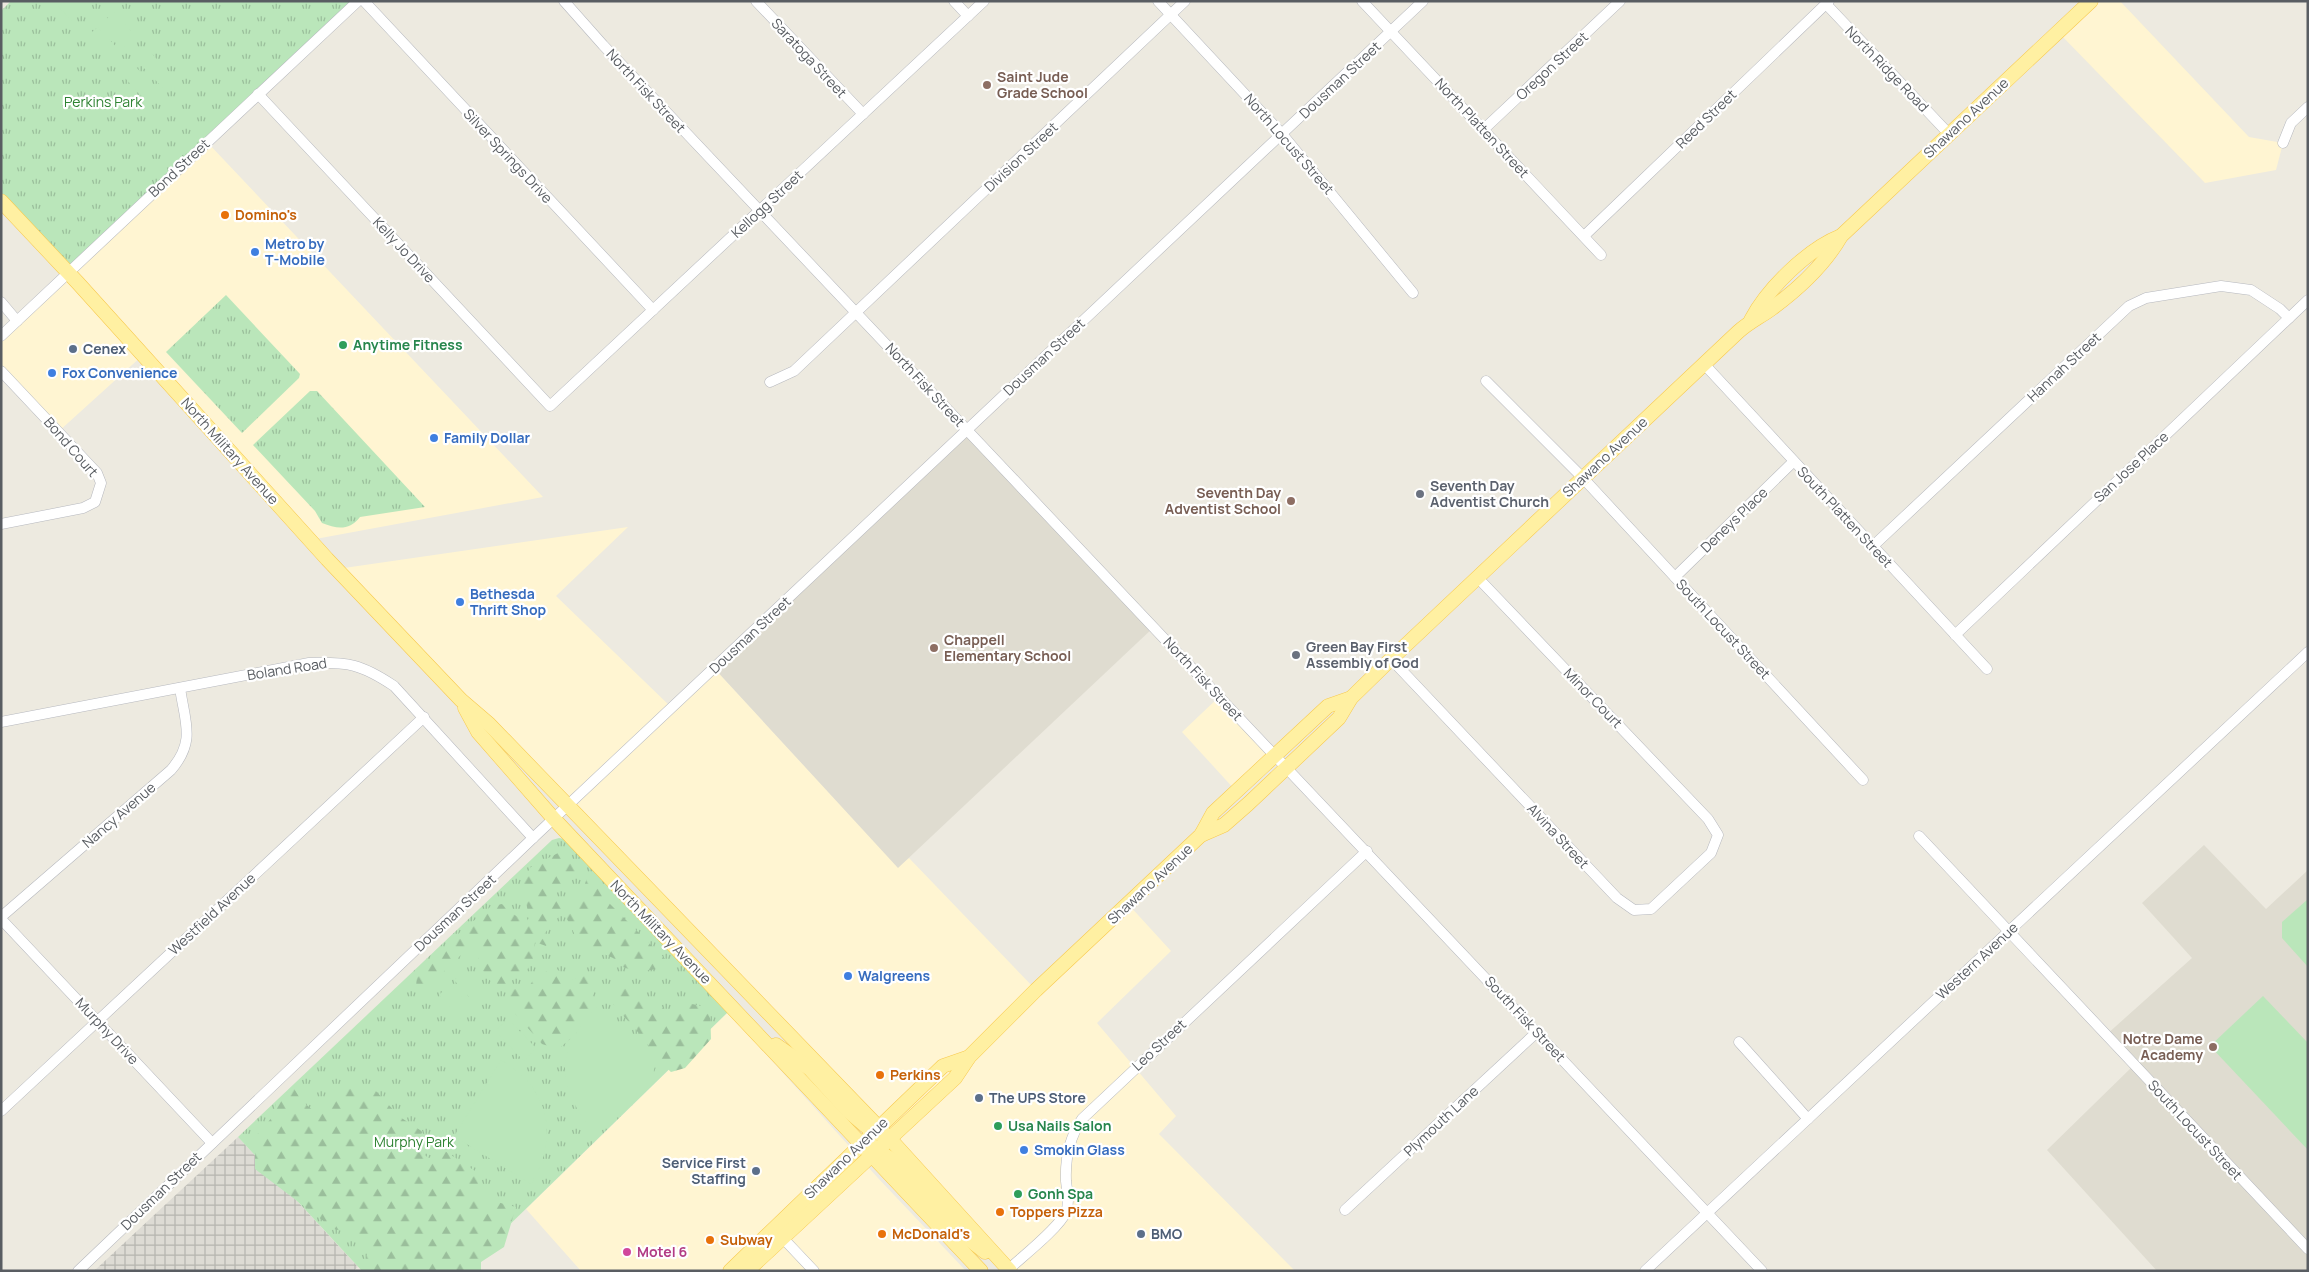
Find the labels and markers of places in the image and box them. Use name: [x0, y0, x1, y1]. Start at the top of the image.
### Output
place label: Saint Jude Grade School: [997, 67, 1088, 102]
marker: Saint Jude Grade School: [981, 79, 993, 91]
place label: Domino's: [235, 205, 297, 224]
marker: Domino's: [219, 209, 231, 221]
place label: Metro by T-Mobile: [265, 234, 325, 269]
marker: Metro by T-Mobile: [249, 246, 261, 258]
place label: Anytime Fitness: [353, 335, 463, 354]
place label: Cenex: [83, 339, 126, 358]
marker: Anytime Fitness: [337, 339, 349, 351]
marker: Cenex: [67, 343, 79, 355]
place label: Fox Convenience: [62, 363, 177, 382]
marker: Fox Convenience: [46, 367, 58, 379]
place label: Family Dollar: [444, 428, 531, 447]
marker: Family Dollar: [428, 432, 440, 444]
place label: Seventh Day Adventist Church: [1430, 476, 1549, 511]
place label: Seventh Day Adventist School: [1165, 483, 1281, 518]
marker: Seventh Day Adventist Church: [1414, 488, 1426, 500]
marker: Seventh Day Adventist School: [1285, 495, 1297, 507]
place label: Bethesda Thrift Shop: [470, 584, 547, 619]
marker: Bethesda Thrift Shop: [454, 596, 466, 608]
place label: Chappell Elementary School: [944, 630, 1071, 665]
place label: Green Bay First Assembly of God: [1306, 637, 1419, 672]
marker: Chappell Elementary School: [928, 642, 940, 654]
marker: Green Bay First Assembly of God: [1290, 649, 1302, 661]
place label: Walgreens: [858, 966, 930, 985]
marker: Walgreens: [842, 970, 854, 982]
place label: Notre Dame Academy: [2123, 1029, 2203, 1064]
marker: Notre Dame Academy: [2207, 1041, 2219, 1053]
place label: Perkins: [890, 1065, 941, 1084]
marker: Perkins: [874, 1069, 886, 1081]
place label: The UPS Store: [989, 1088, 1086, 1107]
marker: The UPS Store: [973, 1092, 985, 1104]
place label: Usa Nails Salon: [1008, 1116, 1111, 1135]
marker: Usa Nails Salon: [992, 1120, 1004, 1132]
place label: Smokin Glass: [1034, 1140, 1125, 1159]
marker: Smokin Glass: [1018, 1144, 1030, 1156]
place label: Service First Staffing: [662, 1153, 746, 1188]
marker: Service First Staffing: [750, 1165, 762, 1177]
place label: Gonh Spa: [1028, 1184, 1093, 1203]
marker: Gonh Spa: [1012, 1188, 1024, 1200]
place label: Toppers Pizza: [1010, 1202, 1103, 1221]
marker: Toppers Pizza: [994, 1206, 1006, 1218]
place label: McDonald's: [892, 1224, 970, 1243]
place label: BMO: [1151, 1224, 1183, 1243]
marker: McDonald's: [876, 1228, 888, 1240]
marker: BMO: [1135, 1228, 1147, 1240]
place label: Subway: [720, 1230, 773, 1249]
marker: Subway: [704, 1234, 716, 1246]
place label: Motel 6: [637, 1242, 687, 1261]
marker: Motel 6: [621, 1246, 633, 1258]

